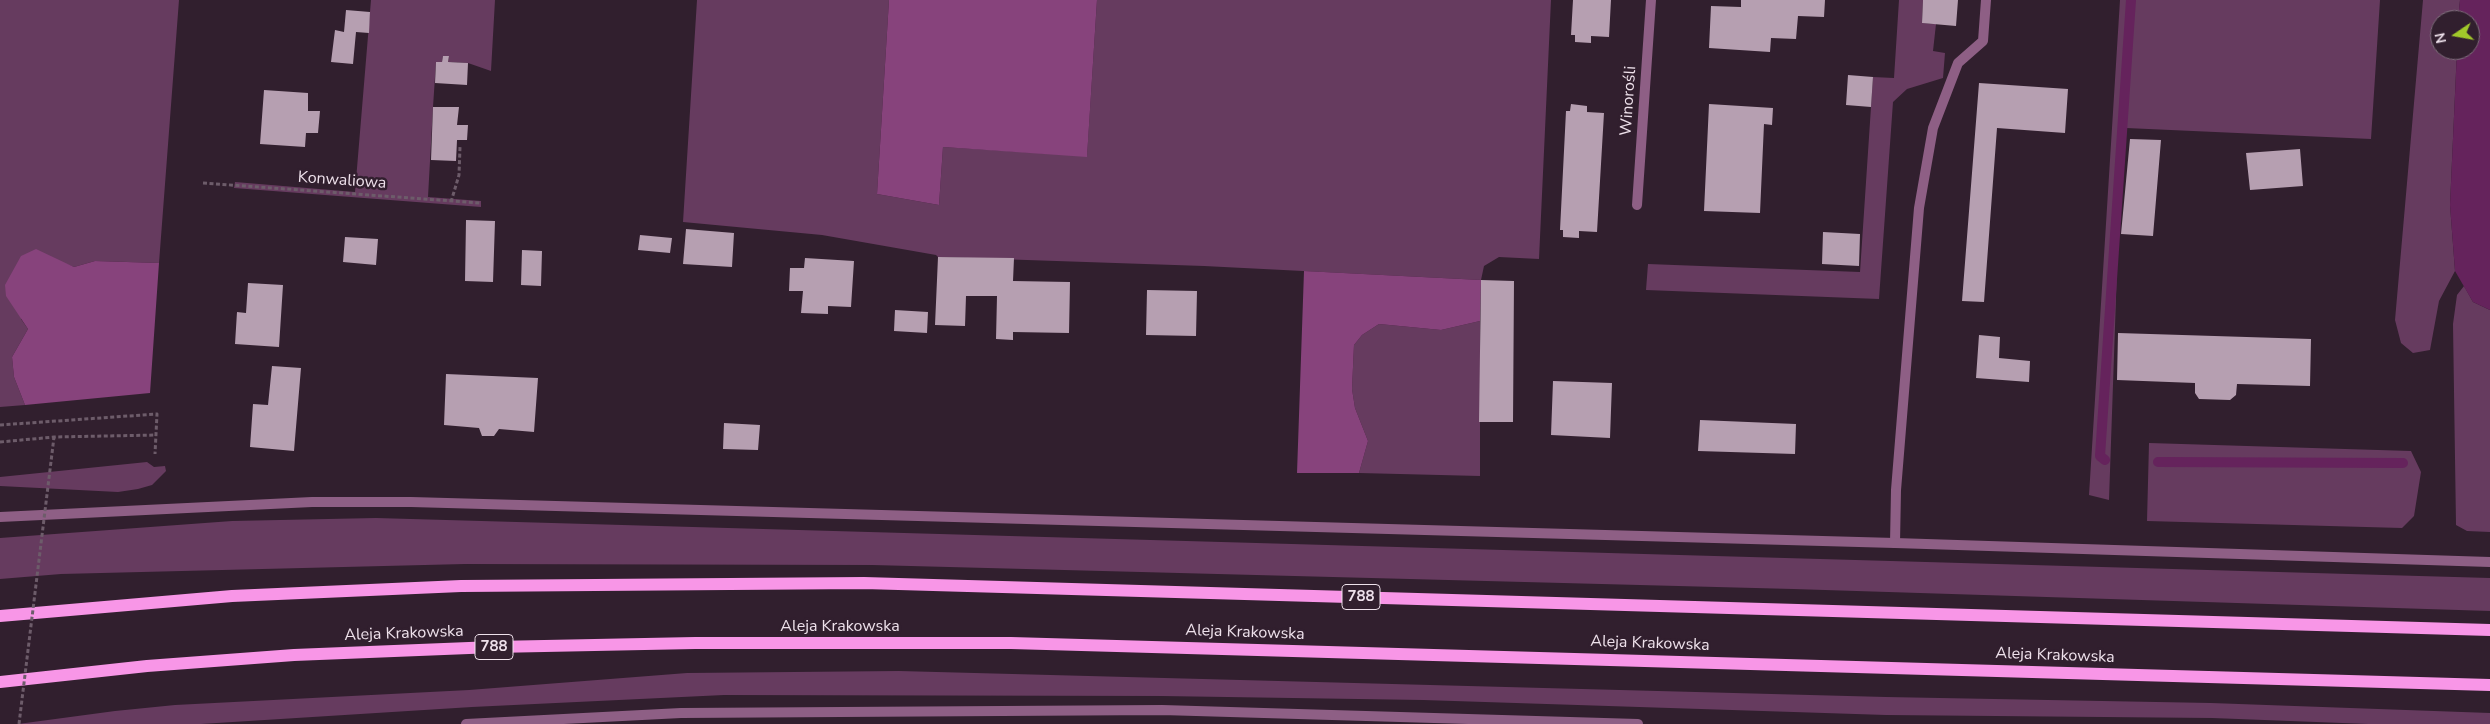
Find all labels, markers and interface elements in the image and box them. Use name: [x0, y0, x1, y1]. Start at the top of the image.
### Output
north arrow: [2430, 10, 2480, 60]
text: N: [2430, 31, 2451, 45]
street label: Winorośli: [1617, 65, 1641, 137]
street label: Konwaliowa: [297, 168, 387, 194]
road number: 788: [1342, 584, 1380, 610]
street label: Aleja Krakowska: [780, 617, 900, 637]
street label: Aleja Krakowska: [1185, 621, 1305, 645]
street label: Aleja Krakowska: [344, 622, 464, 646]
street label: Aleja Krakowska: [1590, 632, 1710, 656]
road number: 788: [475, 634, 513, 660]
street label: Aleja Krakowska: [1995, 644, 2115, 668]

